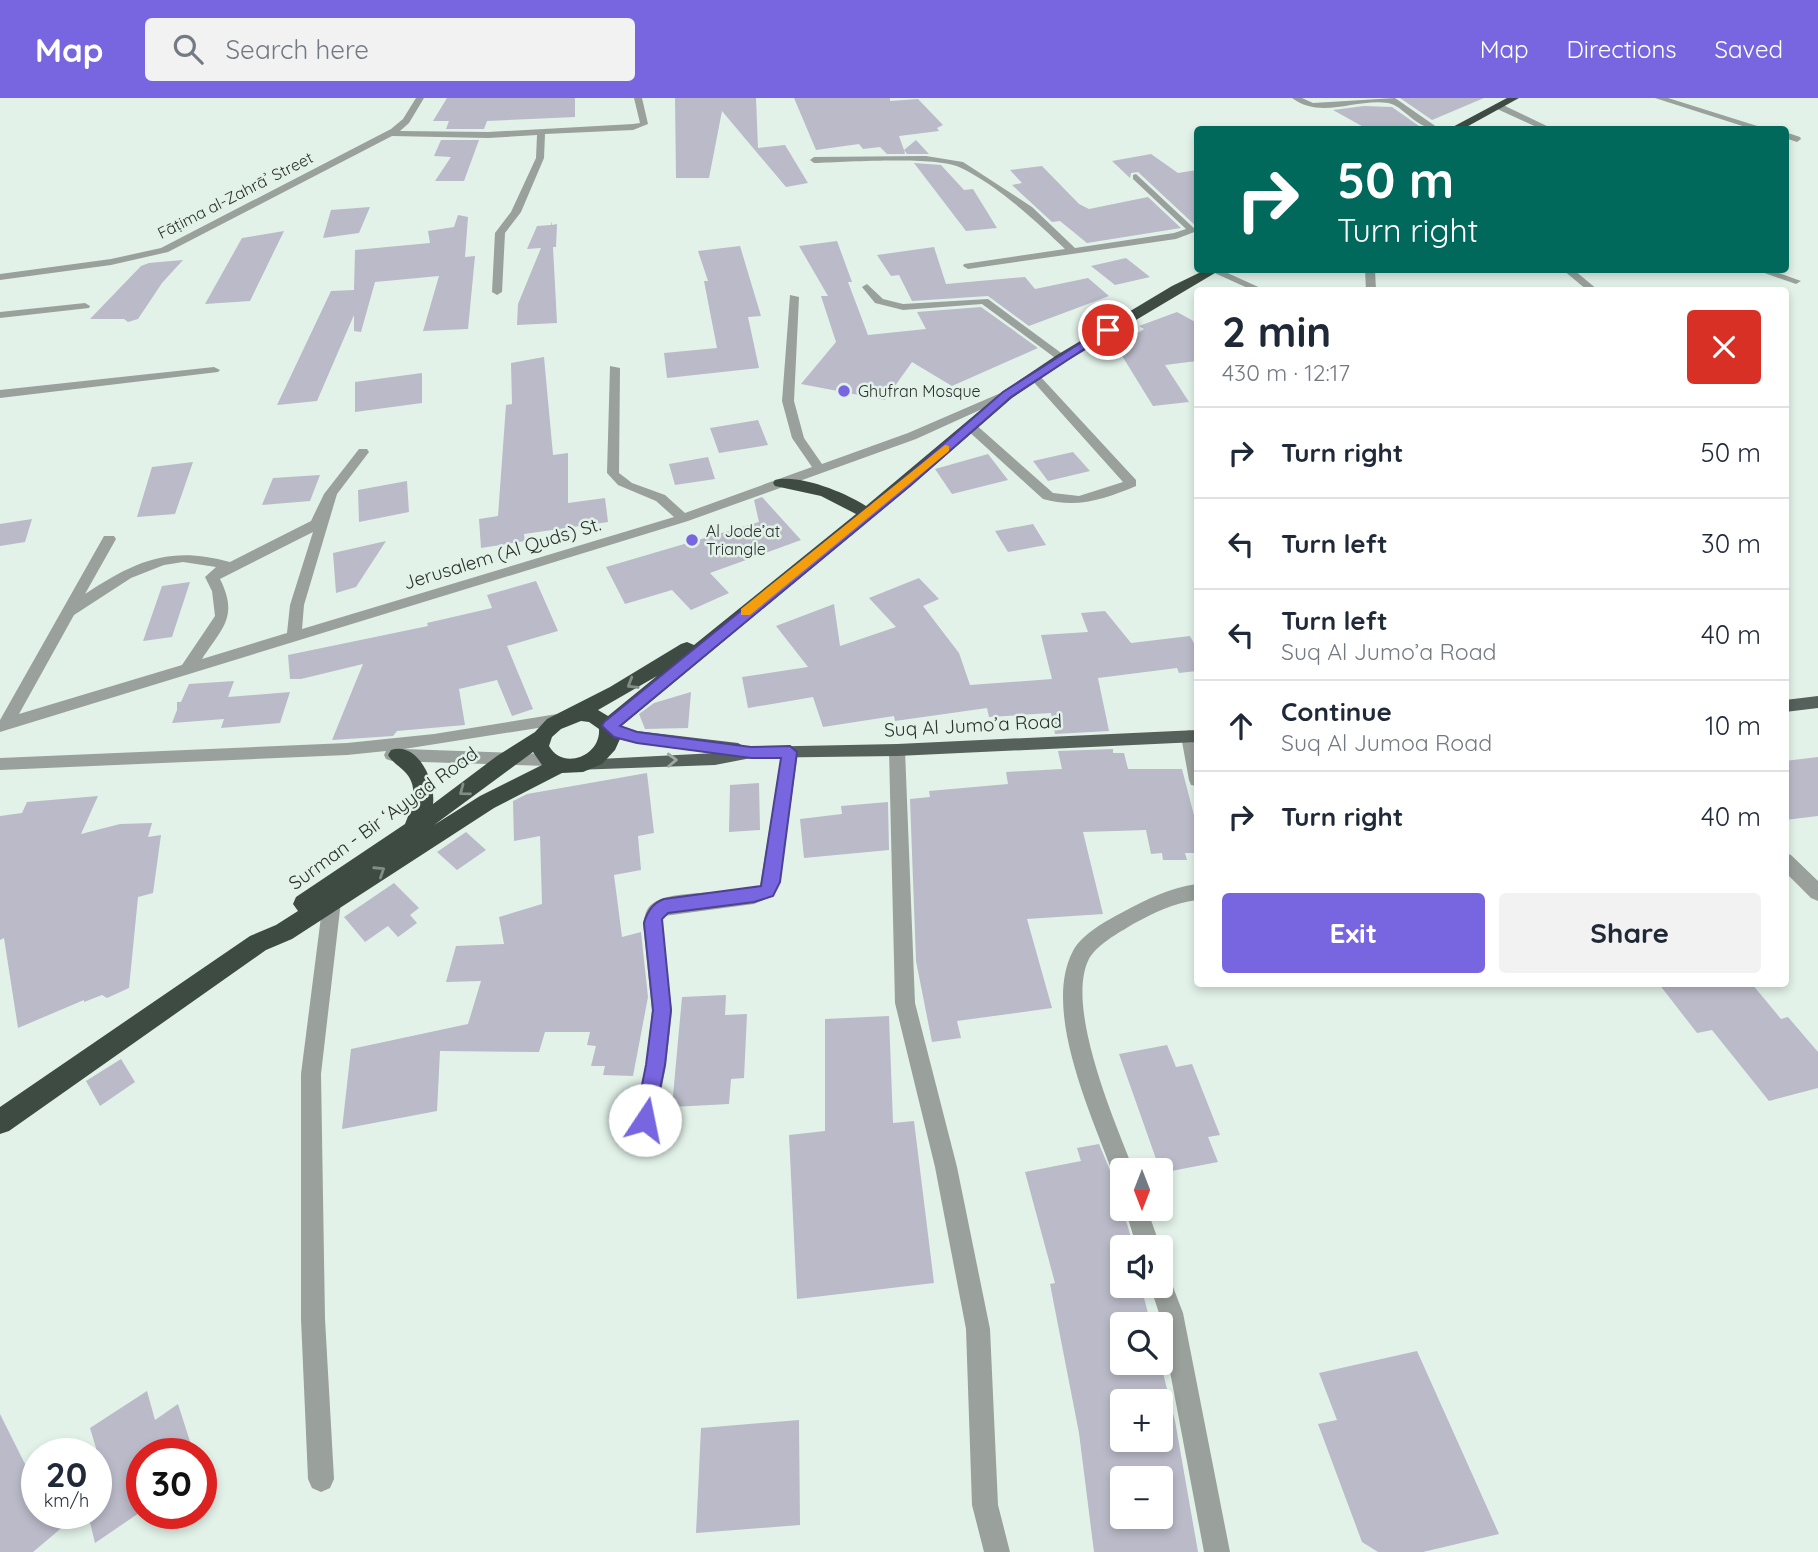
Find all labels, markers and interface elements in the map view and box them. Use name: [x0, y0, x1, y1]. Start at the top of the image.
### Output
search box: [145, 18, 635, 81]
text: Map: [35, 29, 103, 70]
icon: search: [169, 30, 207, 68]
text: Search here: [225, 33, 369, 66]
text: Map: [1480, 34, 1529, 64]
text: Directions: [1567, 34, 1677, 64]
text: Saved: [1715, 34, 1783, 64]
street label: Fāṭima al-Zahrāʾ Street: [154, 147, 316, 243]
text: 50 m: [1337, 149, 1454, 210]
icon: right: [1222, 154, 1313, 245]
text: Turn right: [1337, 210, 1478, 250]
pin: [1078, 300, 1138, 360]
text: 2 min: [1222, 305, 1331, 358]
button: close: [1687, 310, 1761, 384]
icon: arrive: [1089, 311, 1127, 349]
text: 430 m · 12:17: [1222, 358, 1350, 387]
place label: Ghufran Mosque: [858, 381, 981, 401]
marker: Ghufran Mosque: [836, 383, 852, 399]
icon: right: [1222, 434, 1260, 472]
text: Turn right: [1281, 436, 1403, 469]
text: 50 m: [1701, 436, 1761, 469]
street label: Jerusalem (Al Quds) St.: [400, 511, 604, 595]
place label: Al Jode’at Triangle: [706, 521, 780, 559]
icon: left: [1222, 525, 1260, 563]
text: Turn left: [1281, 527, 1388, 560]
text: 30 m: [1701, 527, 1761, 560]
marker: Al Jode’at Triangle: [684, 532, 700, 548]
text: Turn left: [1281, 604, 1388, 637]
icon: left: [1222, 616, 1260, 654]
text: 40 m: [1701, 618, 1761, 651]
text: Suq Al Jumo’a Road: [1281, 637, 1497, 666]
one-way arrow: [626, 675, 639, 688]
text: Continue: [1281, 695, 1392, 728]
icon: ahead: [1222, 707, 1260, 745]
street label: Suq Al Jumo’a Road: [883, 708, 1063, 742]
text: 10 m: [1705, 709, 1761, 742]
text: Suq Al Jumoa Road: [1281, 728, 1492, 757]
street label: Surman - Bir ‘Ayyad Road: [284, 741, 482, 895]
one-way arrow: [667, 753, 678, 768]
one-way arrow: [459, 783, 472, 795]
icon: right: [1222, 798, 1260, 836]
text: Turn right: [1281, 800, 1403, 833]
text: 40 m: [1701, 800, 1761, 833]
one-way arrow: [372, 866, 385, 879]
button: Exit: [1222, 893, 1485, 973]
button: Share: [1499, 893, 1761, 973]
position arrow: [608, 1083, 682, 1157]
north arrow: [1110, 1158, 1172, 1222]
map controls: [1110, 1158, 1173, 1529]
button: sound: [1110, 1235, 1173, 1298]
button: search: [1110, 1312, 1173, 1375]
button: +: [1110, 1389, 1173, 1452]
speed limit sign: 30: [126, 1438, 217, 1529]
text: 20: [46, 1452, 87, 1496]
button: −: [1110, 1466, 1173, 1529]
text: km/h: [44, 1489, 89, 1512]

